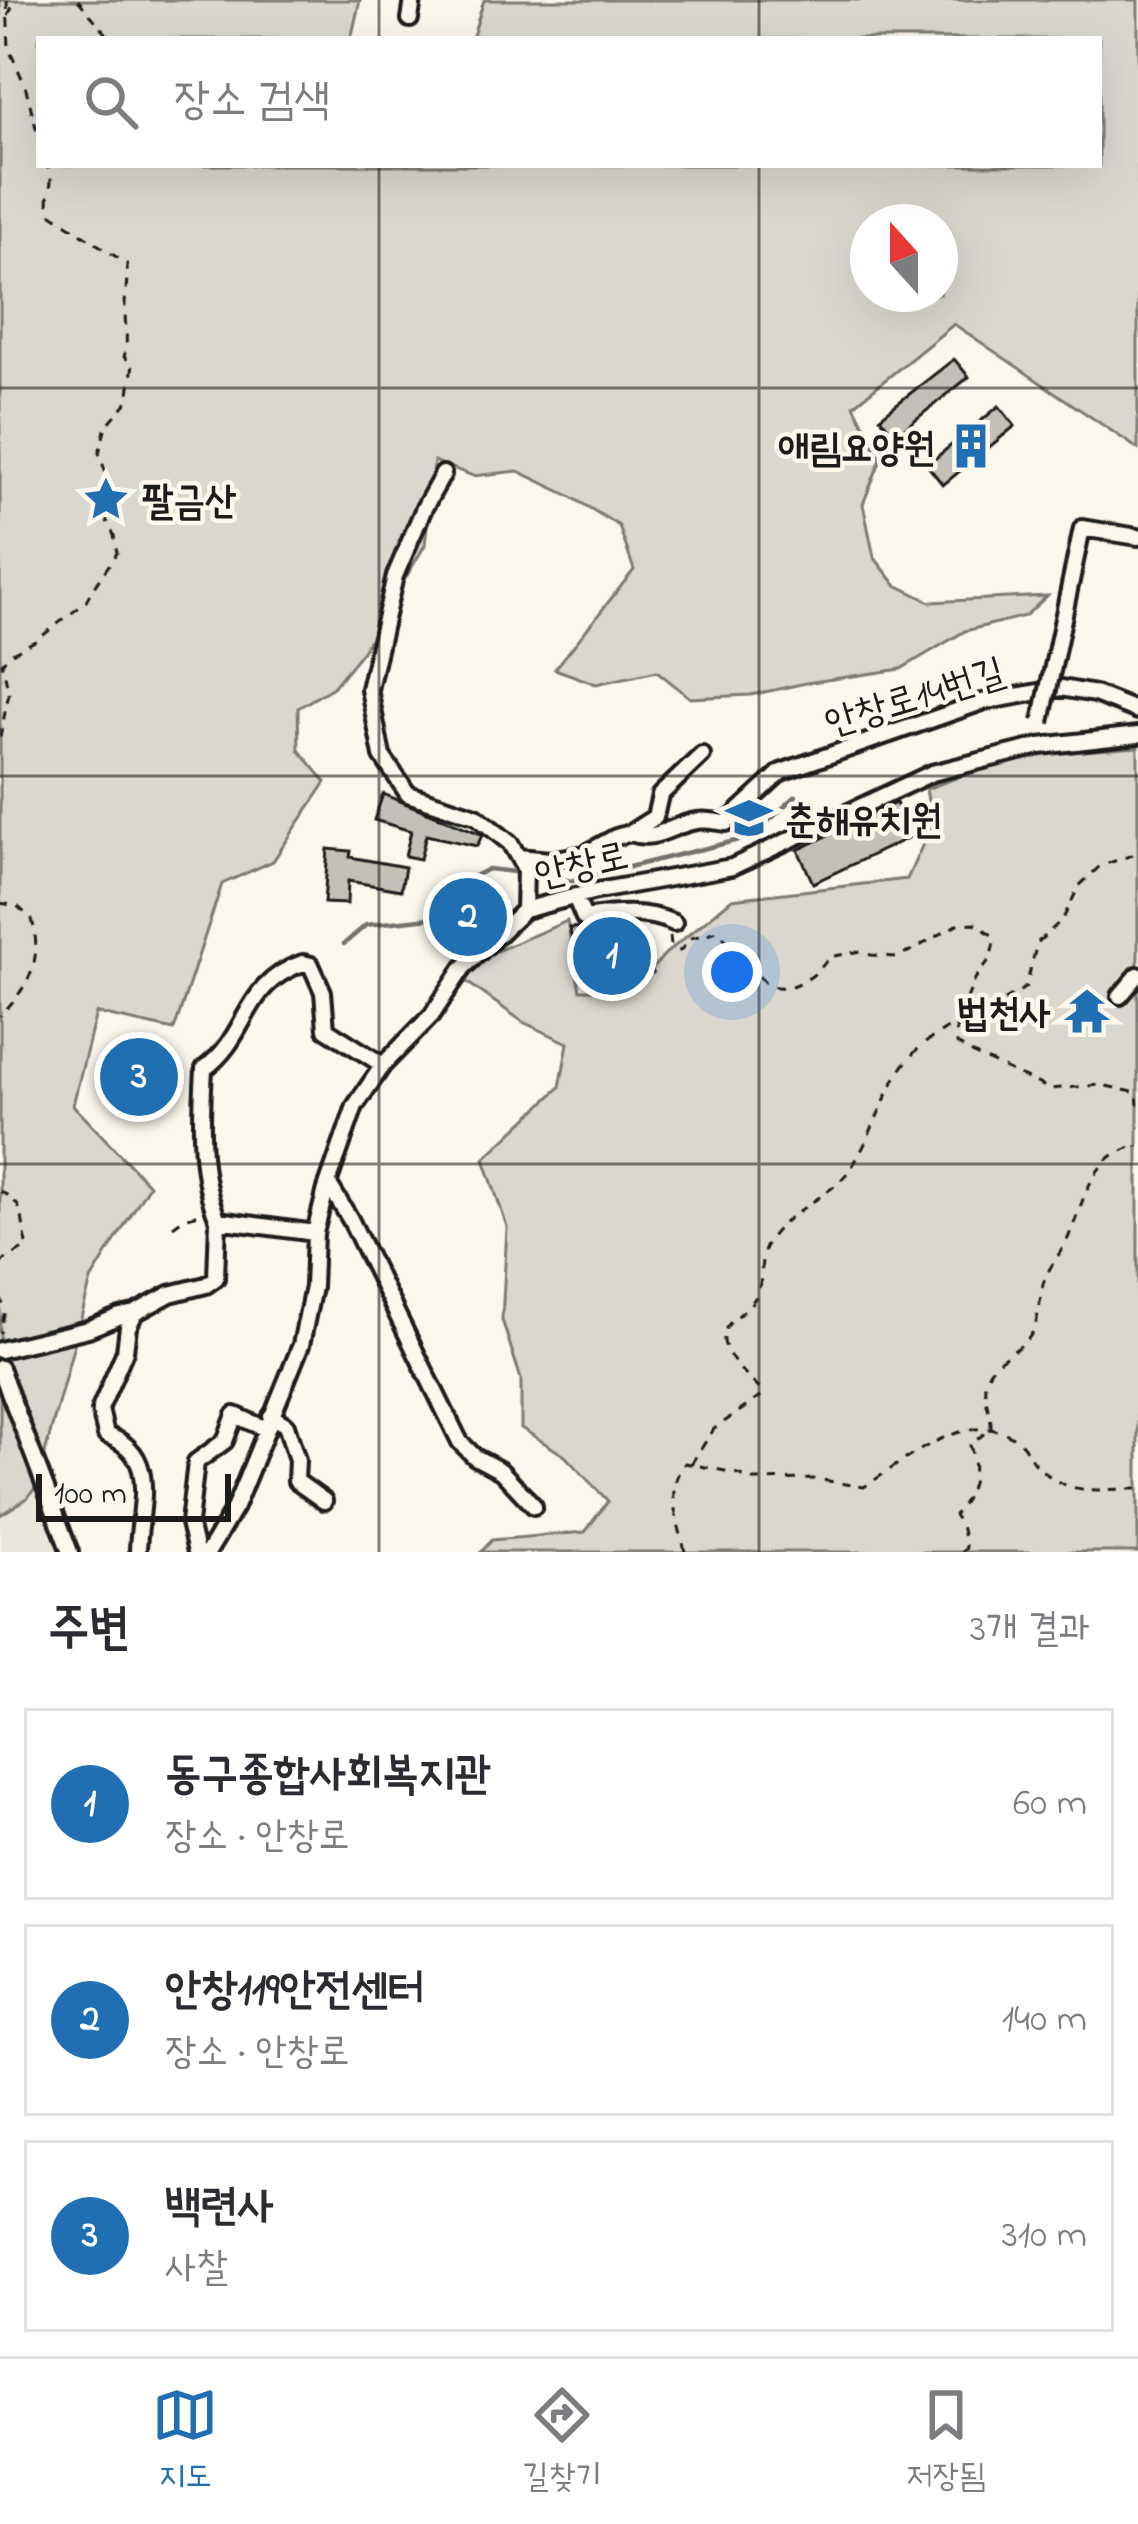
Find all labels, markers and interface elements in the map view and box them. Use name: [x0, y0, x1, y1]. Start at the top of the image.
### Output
search box: [36, 36, 1102, 168]
icon: search: [78, 69, 144, 135]
text: 장소 검색: [174, 69, 330, 135]
north arrow: [850, 204, 958, 312]
building icon: 애림요양원: [946, 421, 996, 471]
place label: 애림요양원: [778, 422, 935, 479]
place icon: 팔금산: [81, 474, 131, 524]
place label: 팔금산: [142, 475, 237, 532]
street label: 안창로14번길: [818, 645, 1012, 754]
school or university icon: 춘해유치원: [724, 793, 774, 843]
place label: 춘해유치원: [785, 794, 942, 851]
street label: 안창로: [530, 829, 634, 906]
pin: 2: [429, 872, 507, 962]
pin: 1: [573, 911, 651, 1001]
your location: [702, 942, 762, 1002]
temple icon: 법천사: [1062, 986, 1112, 1036]
place label: 법천사: [957, 987, 1051, 1044]
pin: 3: [100, 1032, 178, 1122]
scale bar: [36, 1468, 231, 1521]
text: 100 m: [54, 1471, 127, 1519]
text: 주변: [48, 1593, 130, 1668]
text: 3개 결과: [970, 1602, 1090, 1659]
text: 동구종합사회복지관: [165, 1743, 491, 1809]
text: 1: [84, 1776, 96, 1833]
text: 60 m: [1013, 1776, 1087, 1833]
text: 장소 · 안창로: [165, 1809, 350, 1866]
text: 안창119안전센터: [165, 1959, 424, 2025]
text: 2: [80, 1992, 100, 2049]
text: 140 m: [1002, 1992, 1087, 2049]
text: 장소 · 안창로: [165, 2025, 350, 2082]
text: 백련사: [165, 2175, 274, 2241]
text: 3: [82, 2208, 98, 2265]
text: 310 m: [1002, 2208, 1087, 2265]
text: 사찰: [165, 2241, 228, 2298]
tab: 지도: [152, 2382, 218, 2502]
tab: 길찾기: [522, 2382, 602, 2502]
tab: 저장됨: [906, 2382, 986, 2502]

